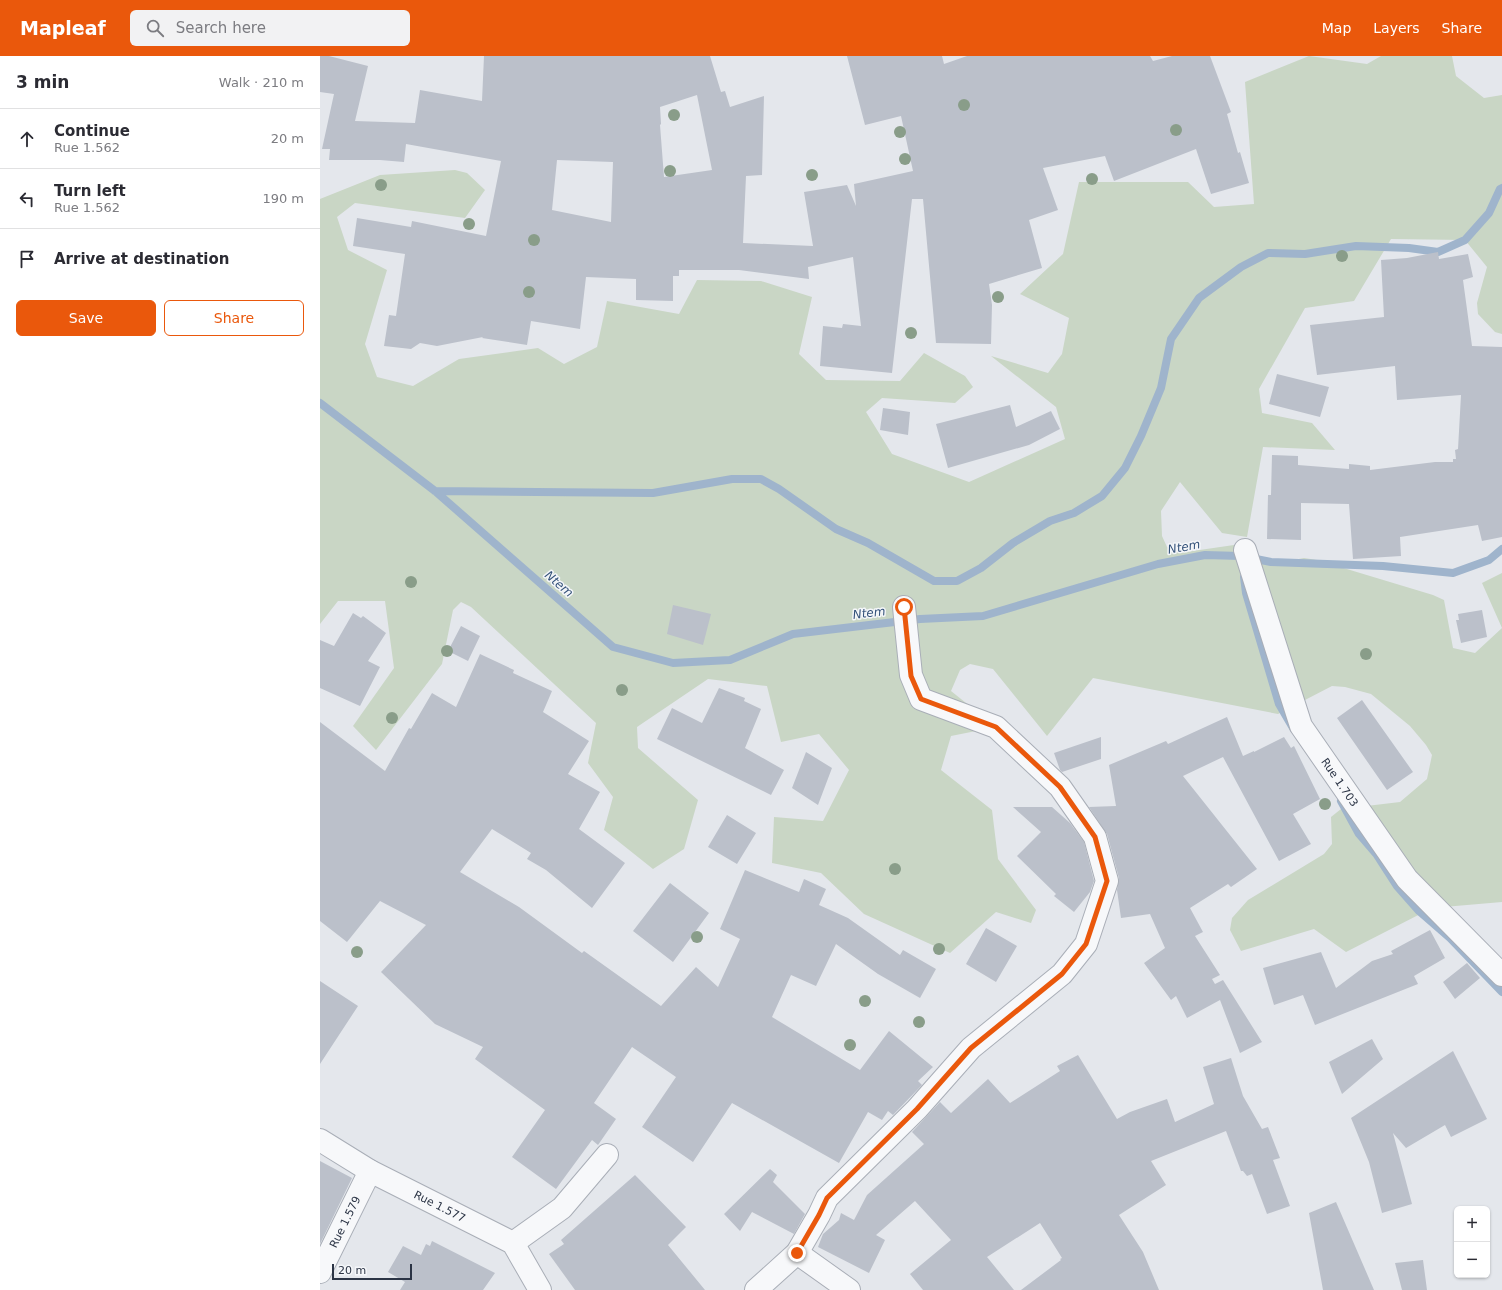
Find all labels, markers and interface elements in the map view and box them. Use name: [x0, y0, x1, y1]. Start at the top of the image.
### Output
search box: [130, 10, 410, 46]
text: Mapleaf: [20, 17, 106, 39]
icon: search: [144, 17, 166, 39]
text: Search here: [176, 19, 266, 37]
text: Map: [1322, 20, 1351, 36]
text: Layers: [1373, 20, 1420, 36]
text: Share: [1442, 20, 1482, 36]
text: 3 min: [16, 72, 69, 92]
text: Walk · 210 m: [219, 75, 304, 90]
text: Continue: [54, 122, 130, 140]
icon: ahead: [16, 128, 38, 150]
text: 20 m: [271, 131, 304, 146]
text: Rue 1.562: [54, 140, 120, 155]
text: Turn left: [54, 182, 126, 200]
icon: left: [16, 188, 38, 210]
text: 190 m: [262, 191, 304, 206]
text: Rue 1.562: [54, 200, 120, 215]
icon: arrive: [16, 248, 38, 270]
text: Arrive at destination: [54, 250, 229, 268]
button: Save: [16, 300, 156, 336]
button: Share: [164, 300, 304, 336]
water label: Ntem: [1167, 537, 1201, 557]
water label: Ntem: [542, 568, 576, 600]
route start: [895, 598, 913, 616]
water label: Ntem: [852, 604, 886, 622]
street label: Rue 1.703: [1318, 756, 1361, 809]
street label: Rue 1.577: [412, 1188, 467, 1225]
street label: Rue 1.579: [327, 1194, 364, 1250]
map controls: [1454, 1206, 1490, 1278]
button: +: [1454, 1206, 1490, 1242]
button: −: [1454, 1242, 1490, 1278]
route end: [788, 1244, 806, 1262]
scale bar: [332, 1262, 412, 1281]
text: 20 m: [338, 1264, 366, 1277]

